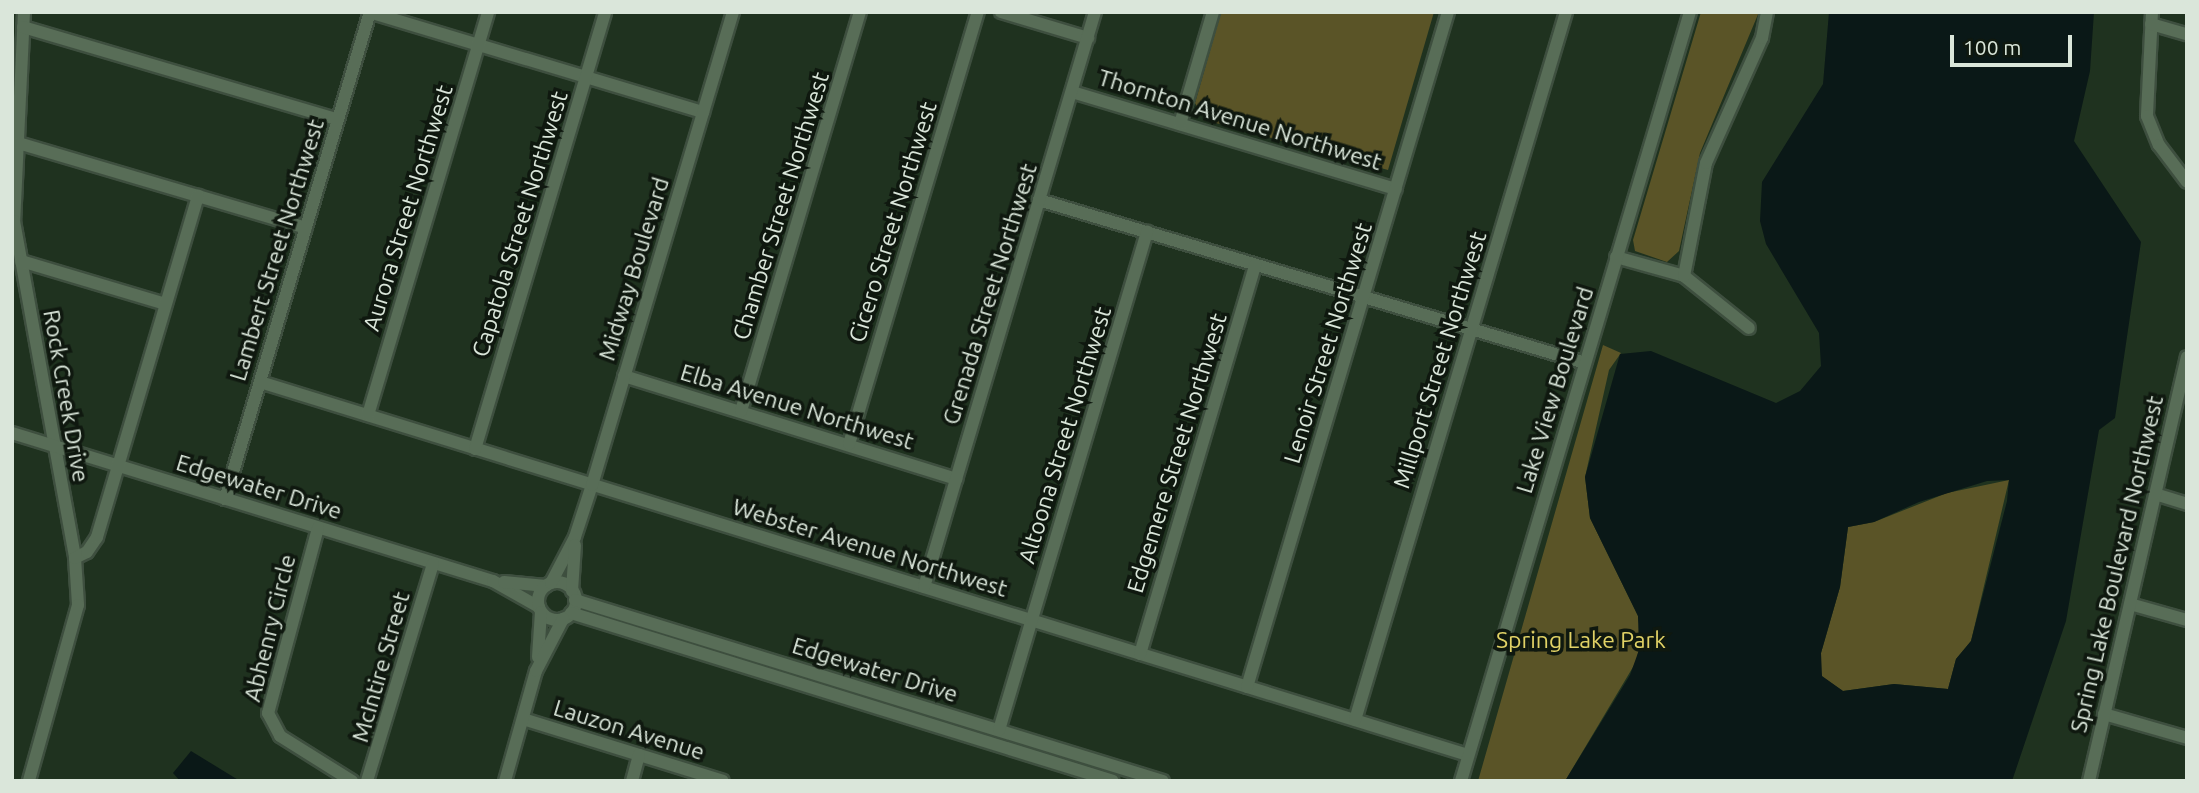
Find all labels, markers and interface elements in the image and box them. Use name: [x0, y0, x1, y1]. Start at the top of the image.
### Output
scale bar: [1954, 21, 2076, 65]
text: 100 m: [1963, 35, 2021, 59]
street label: Thornton Avenue Northwest: [1095, 64, 1385, 176]
street label: Chamber Street Northwest: [727, 69, 835, 343]
street label: Aurora Street Northwest: [357, 82, 459, 334]
street label: Capatola Street Northwest: [466, 88, 574, 360]
street label: Cicero Street Northwest: [843, 98, 943, 346]
street label: Lambert Street Northwest: [224, 116, 330, 384]
street label: Grenada Street Northwest: [937, 160, 1043, 428]
street label: Midway Boulevard: [593, 174, 675, 364]
street label: Lenoir Street Northwest: [1278, 219, 1378, 467]
street label: Millport Street Northwest: [1388, 228, 1492, 492]
street label: Lake View Boulevard: [1510, 283, 1600, 497]
street label: Altoona Street Northwest: [1013, 303, 1117, 567]
street label: Rock Creek Drive: [37, 308, 95, 484]
street label: Edgemere Street Northwest: [1121, 310, 1233, 596]
street label: Elba Avenue Northwest: [677, 358, 917, 456]
street label: Spring Lake Boulevard Northwest: [2065, 393, 2169, 735]
street label: Edgewater Drive: [173, 449, 345, 525]
street label: Webster Avenue Northwest: [729, 493, 1011, 603]
street label: Abhenry Circle: [238, 552, 302, 704]
street label: McIntire Street: [346, 589, 416, 745]
park label: Spring Lake Park: [1496, 626, 1666, 654]
street label: Edgewater Drive: [789, 632, 961, 708]
street label: Lauzon Avenue: [550, 694, 708, 766]

